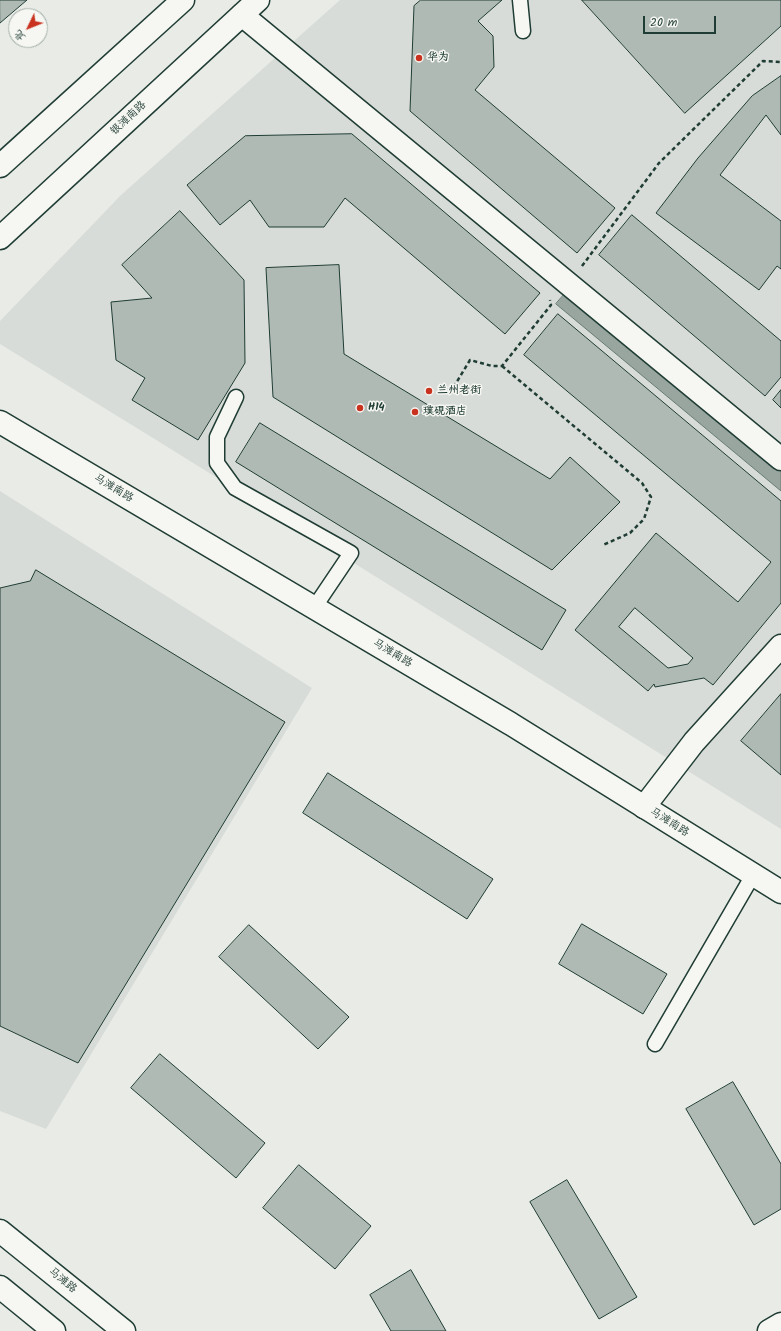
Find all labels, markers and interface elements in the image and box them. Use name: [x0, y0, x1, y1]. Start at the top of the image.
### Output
north arrow: [8, 8, 48, 48]
scale bar: [645, 8, 718, 34]
text: 20 m: [650, 13, 677, 32]
text: 北: [10, 25, 30, 46]
place label: 华为: [427, 51, 449, 65]
marker: 华为: [414, 53, 424, 63]
street label: 银滩南路: [108, 99, 150, 139]
place label: 兰州老街: [437, 384, 481, 398]
marker: 兰州老街: [424, 386, 434, 396]
place label: H14: [368, 401, 384, 415]
marker: H14: [355, 403, 365, 413]
place label: 璞硯酒店: [423, 405, 467, 419]
marker: 璞硯酒店: [410, 407, 420, 417]
street label: 马滩南路: [91, 472, 135, 506]
street label: 马滩南路: [370, 637, 414, 671]
street label: 马滩南路: [647, 806, 691, 840]
street label: 马滩路: [45, 1265, 79, 1297]

